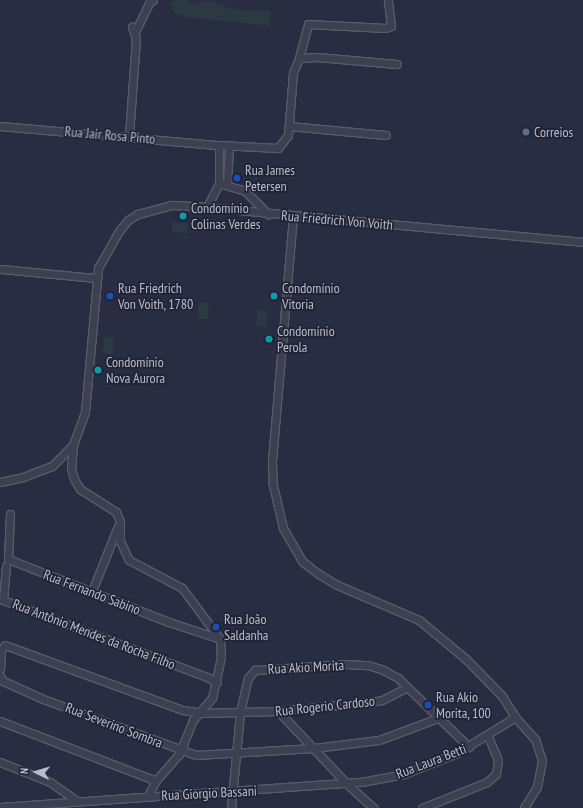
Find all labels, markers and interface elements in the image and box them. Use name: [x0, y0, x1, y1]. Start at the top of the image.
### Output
street label: Rua Jair Rosa Pinto: [64, 123, 156, 147]
place label: Correios: [534, 124, 573, 140]
marker: Correios: [521, 127, 531, 137]
place label: Rua James Petersen: [245, 162, 295, 194]
marker: Rua James Petersen: [232, 173, 242, 183]
place label: Condomínio Colinas Verdes: [191, 200, 261, 232]
street label: Rua Friedrich Von Voith: [280, 207, 394, 233]
marker: Condomínio Colinas Verdes: [178, 211, 188, 221]
place label: Rua Friedrich Von Voith, 1780: [118, 280, 195, 312]
place label: Condomínio Vitoria: [282, 280, 340, 312]
marker: Rua Friedrich Von Voith, 1780: [105, 291, 115, 301]
marker: Condomínio Vitoria: [269, 291, 279, 301]
place label: Condomínio Perola: [277, 323, 335, 356]
marker: Condomínio Perola: [264, 334, 274, 344]
place label: Condomínio Nova Aurora: [106, 354, 165, 386]
marker: Condomínio Nova Aurora: [93, 365, 103, 375]
street label: Rua Fernando Sabino: [41, 566, 143, 618]
street label: Rua Antônio Mendes da Rocha Filho: [10, 595, 178, 673]
place label: Rua João Saldanha: [224, 611, 268, 644]
marker: Rua João Saldanha: [211, 622, 221, 632]
street label: Rua Akio Morita: [267, 657, 345, 677]
place label: Rua Akio Morita, 100: [436, 689, 492, 722]
street label: Rua Rogerio Cardoso: [274, 692, 376, 720]
street label: Rua Severino Sombra: [63, 699, 165, 751]
marker: Rua Akio Morita, 100: [423, 700, 433, 710]
street label: Rua Laura Betti: [393, 740, 469, 782]
north arrow: [16, 752, 56, 792]
text: N: [17, 767, 31, 775]
street label: Rua Giorgio Bassani: [161, 782, 257, 804]

